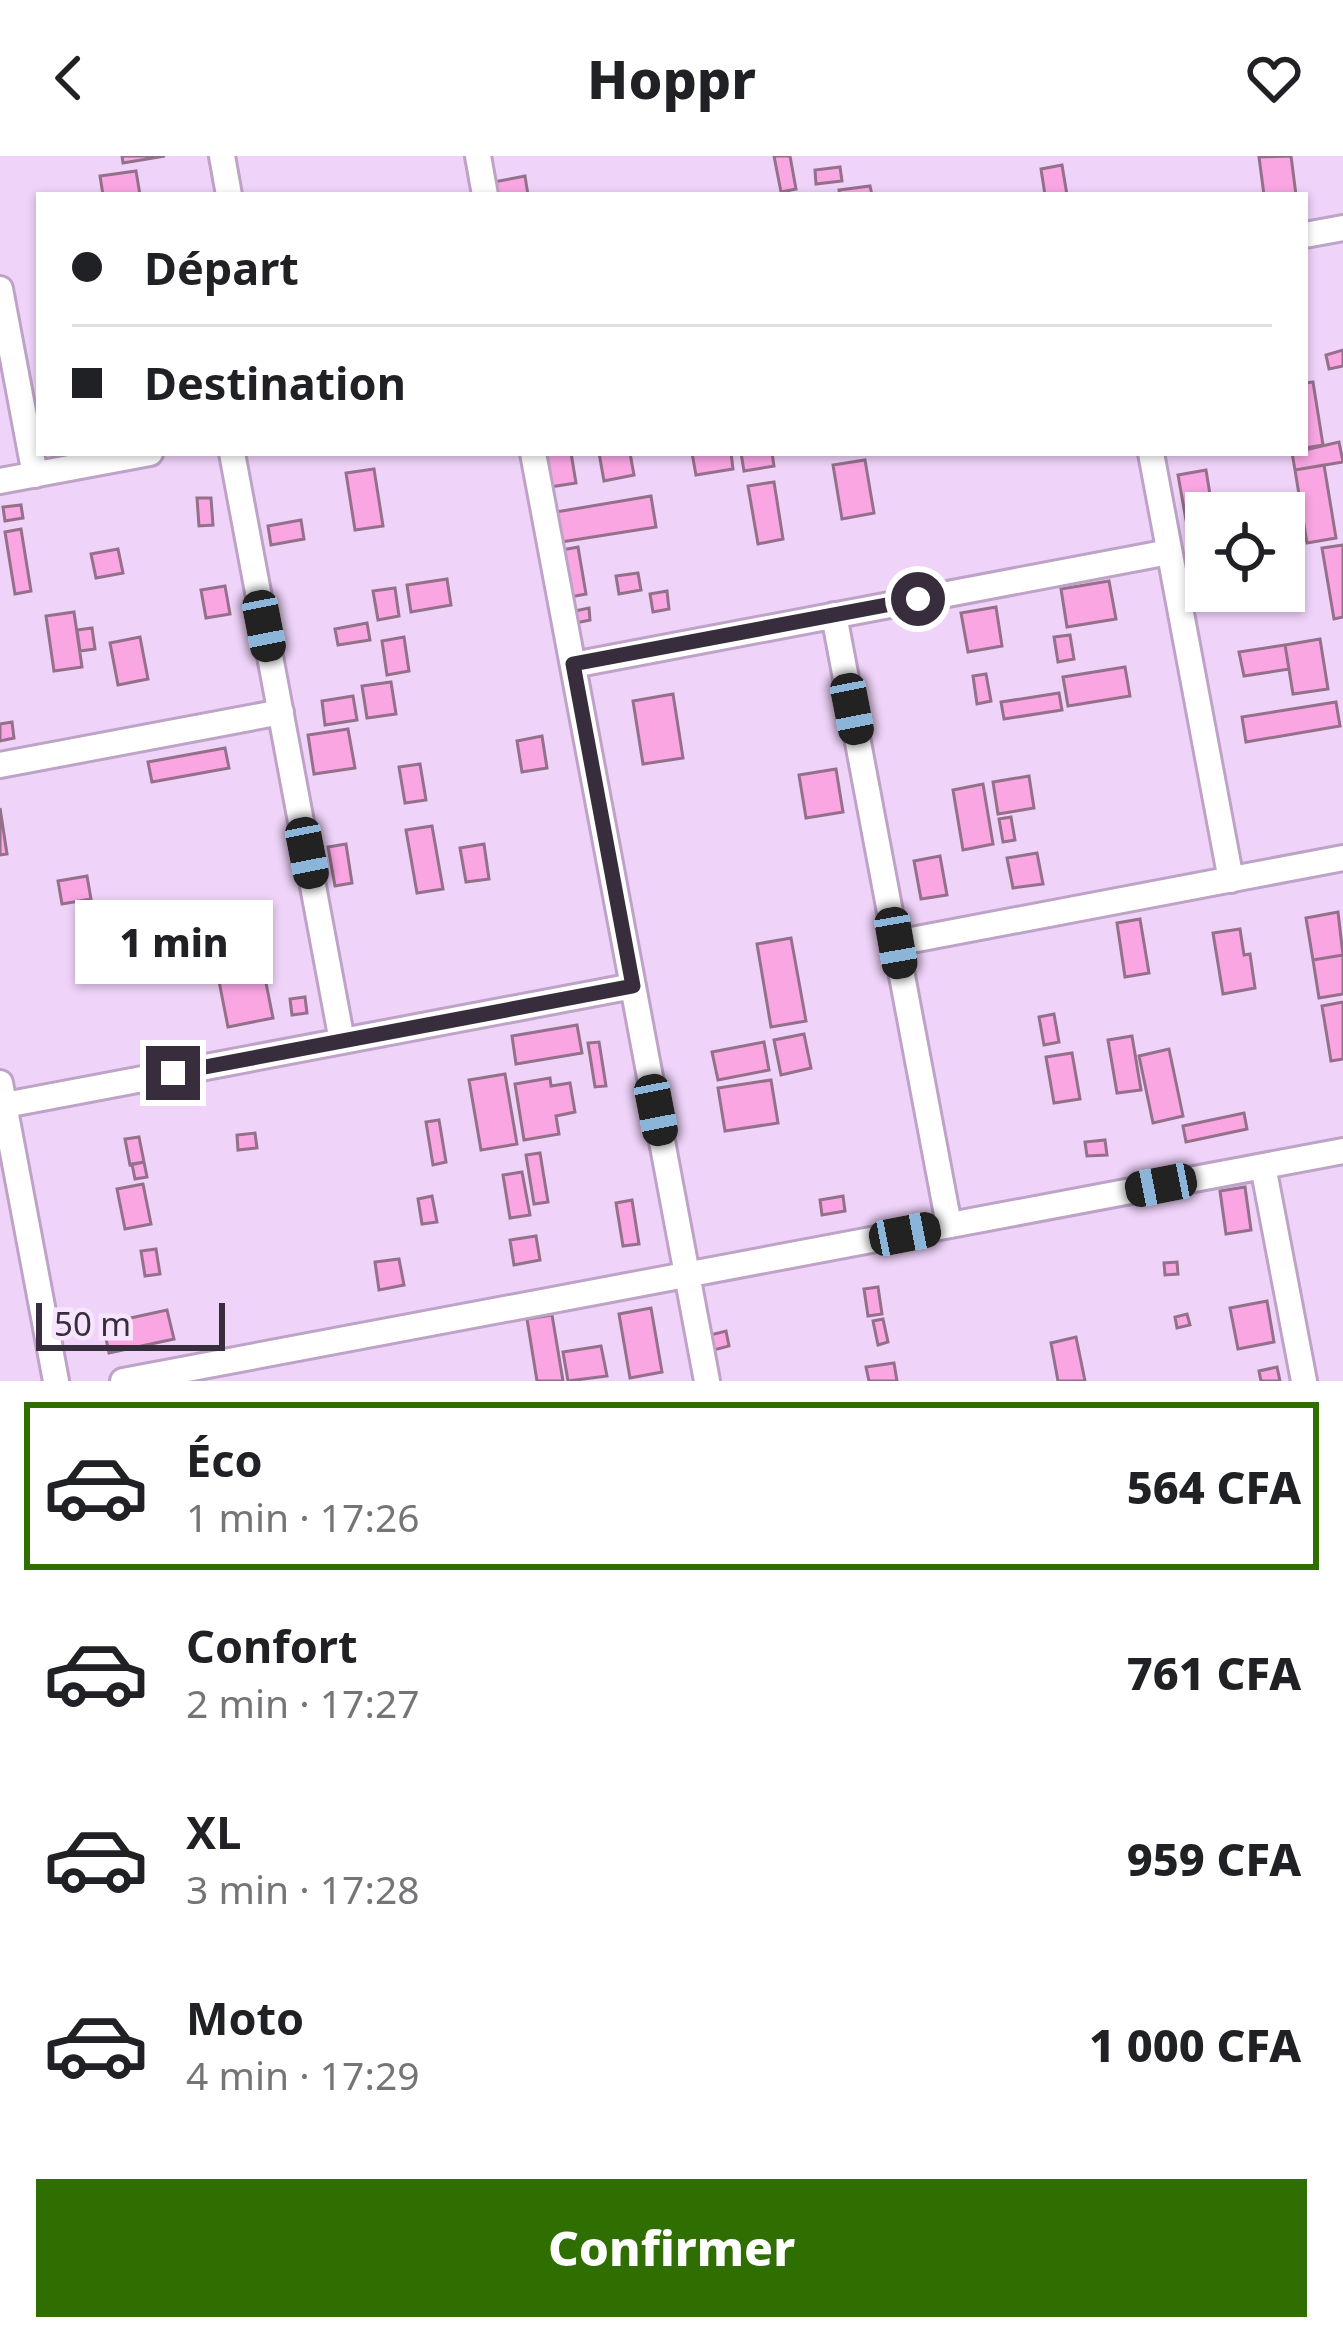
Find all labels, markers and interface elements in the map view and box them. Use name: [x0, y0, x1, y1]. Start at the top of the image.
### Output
text: Hoppr: [587, 41, 756, 115]
icon: back: [36, 45, 102, 111]
icon: heart: [1241, 45, 1307, 111]
text: Départ: [144, 237, 299, 298]
text: Destination: [144, 352, 406, 413]
map controls: [1185, 492, 1305, 612]
button: locate: [1185, 492, 1305, 612]
route start: [891, 572, 945, 626]
car: [239, 587, 289, 665]
car: [827, 670, 877, 748]
car: [282, 814, 332, 892]
callout: 1 min: [74, 899, 272, 983]
car: [872, 904, 920, 982]
text: 1 min: [120, 915, 228, 968]
route end: [146, 1046, 200, 1100]
car: [631, 1071, 681, 1149]
car: [1122, 1160, 1200, 1210]
car: [866, 1209, 944, 1259]
scale bar: [36, 1297, 225, 1350]
text: 50 m: [54, 1301, 131, 1346]
text: Éco: [186, 1429, 263, 1490]
icon: car: [42, 1432, 150, 1540]
text: 564 CFA: [1127, 1456, 1301, 1517]
text: 1 min · 17:26: [186, 1490, 420, 1543]
text: Confort: [186, 1615, 357, 1676]
icon: car: [42, 1618, 150, 1726]
text: 761 CFA: [1127, 1642, 1301, 1703]
text: 2 min · 17:27: [186, 1676, 420, 1729]
text: XL: [186, 1801, 241, 1862]
icon: car: [42, 1804, 150, 1912]
text: 959 CFA: [1127, 1828, 1301, 1889]
text: 3 min · 17:28: [186, 1862, 420, 1915]
text: Moto: [186, 1987, 304, 2048]
icon: car: [42, 1990, 150, 2098]
text: 1 000 CFA: [1089, 2014, 1301, 2075]
text: 4 min · 17:29: [186, 2048, 420, 2101]
button: Confirmer: [36, 2179, 1307, 2317]

